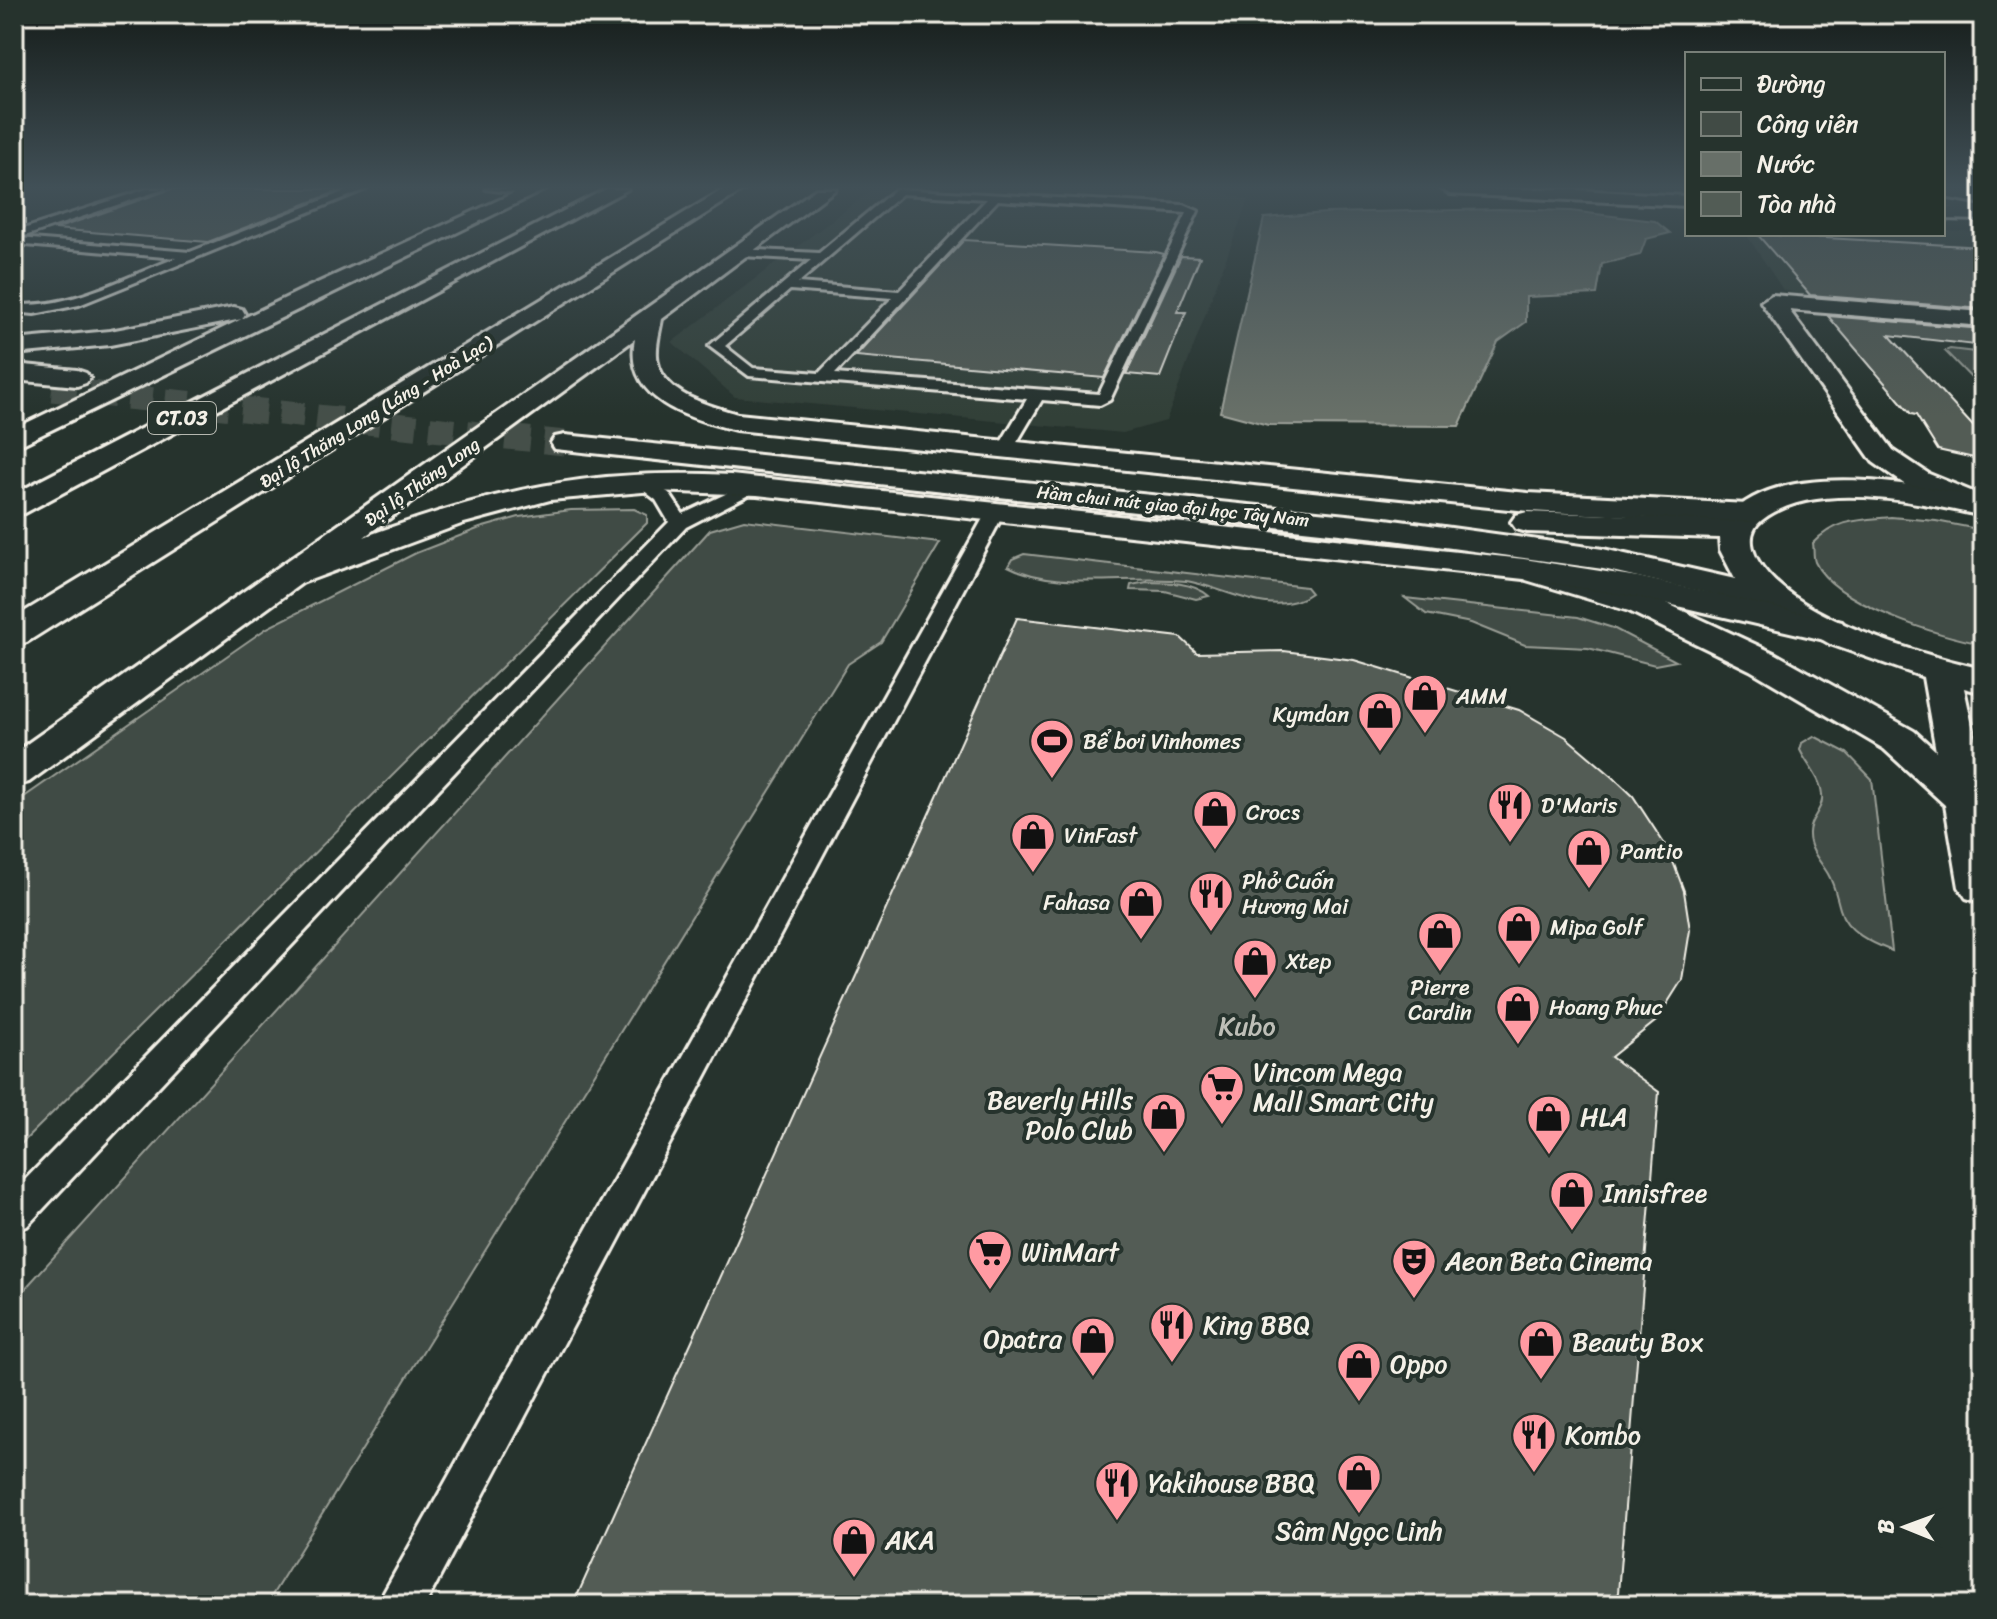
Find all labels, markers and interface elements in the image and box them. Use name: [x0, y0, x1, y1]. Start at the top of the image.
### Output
legend: [1685, 52, 1945, 236]
text: Đường: [1757, 63, 1826, 105]
text: Công viên: [1757, 103, 1859, 145]
text: Nước: [1757, 143, 1815, 185]
text: Tòa nhà: [1757, 183, 1836, 225]
street label: Đại lộ Thăng Long (Láng - Hoà Lạc): [256, 331, 496, 493]
road number: CT.03: [148, 402, 216, 434]
street label: Đại lộ Thăng Long: [360, 433, 484, 531]
street label: Hầm chui nút giao đại học Tây Nam: [1035, 476, 1311, 536]
shop icon: AMM: [1401, 672, 1449, 735]
place label: AMM: [1455, 677, 1507, 716]
shop icon: Kymdan: [1356, 690, 1404, 753]
place label: Kymdan: [1273, 695, 1349, 734]
sports icon: Bể bơi Vinhomes: [1028, 717, 1076, 780]
place label: Bể bơi Vinhomes: [1083, 722, 1242, 761]
restaurant icon: D'Maris: [1486, 781, 1534, 844]
place label: D'Maris: [1541, 786, 1618, 825]
shop icon: Crocs: [1191, 788, 1239, 851]
place label: Crocs: [1246, 793, 1300, 832]
shop icon: VinFast: [1009, 811, 1057, 874]
place label: VinFast: [1064, 816, 1138, 855]
shop icon: Pantio: [1565, 827, 1613, 890]
place label: Pantio: [1620, 832, 1683, 871]
place label: Phở Cuốn Hương Mai: [1242, 862, 1349, 926]
restaurant icon: Phở Cuốn Hương Mai: [1187, 870, 1235, 933]
shop icon: Fahasa: [1117, 878, 1165, 941]
place label: Fahasa: [1043, 883, 1110, 922]
shop icon: Mipa Golf: [1495, 903, 1543, 966]
place label: Mipa Golf: [1550, 908, 1645, 947]
shop icon: Pierre Cardin: [1416, 910, 1464, 973]
shop icon: Xtep: [1231, 937, 1279, 1000]
place label: Xtep: [1285, 942, 1332, 981]
place label: Pierre Cardin: [1408, 968, 1472, 1032]
shop icon: Hoang Phuc: [1494, 983, 1542, 1046]
place label: Hoang Phuc: [1549, 988, 1663, 1027]
park label: Kubo: [1218, 1003, 1276, 1049]
place label: Vincom Mega Mall Smart City: [1253, 1049, 1434, 1125]
supermarket icon: Vincom Mega Mall Smart City: [1198, 1063, 1246, 1126]
place label: Beverly Hills Polo Club: [987, 1077, 1134, 1153]
shop icon: Beverly Hills Polo Club: [1140, 1091, 1188, 1154]
shop icon: HLA: [1525, 1093, 1573, 1156]
place label: HLA: [1580, 1094, 1627, 1140]
shop icon: Innisfree: [1548, 1169, 1596, 1232]
place label: Innisfree: [1602, 1170, 1708, 1216]
supermarket icon: WinMart: [966, 1228, 1014, 1291]
place label: WinMart: [1021, 1229, 1120, 1275]
theatre icon: Aeon Beta Cinema: [1390, 1237, 1438, 1300]
place label: Aeon Beta Cinema: [1444, 1238, 1653, 1284]
restaurant icon: King BBQ: [1148, 1301, 1196, 1364]
place label: King BBQ: [1203, 1302, 1310, 1348]
shop icon: Opatra: [1069, 1315, 1117, 1378]
place label: Opatra: [983, 1316, 1063, 1362]
shop icon: Beauty Box: [1517, 1318, 1565, 1381]
place label: Beauty Box: [1572, 1319, 1704, 1365]
shop icon: Oppo: [1335, 1340, 1383, 1403]
place label: Oppo: [1390, 1341, 1448, 1387]
restaurant icon: Kombo: [1510, 1411, 1558, 1474]
place label: Kombo: [1565, 1412, 1641, 1458]
shop icon: Sâm Ngọc Linh: [1335, 1452, 1383, 1515]
restaurant icon: Yakihouse BBQ: [1093, 1459, 1141, 1522]
place label: Yakihouse BBQ: [1148, 1460, 1315, 1506]
north arrow: [1865, 1487, 1945, 1567]
place label: Sâm Ngọc Linh: [1275, 1508, 1443, 1554]
shop icon: AKA: [830, 1516, 878, 1579]
place label: AKA: [884, 1517, 935, 1563]
text: B: [1866, 1519, 1905, 1534]

